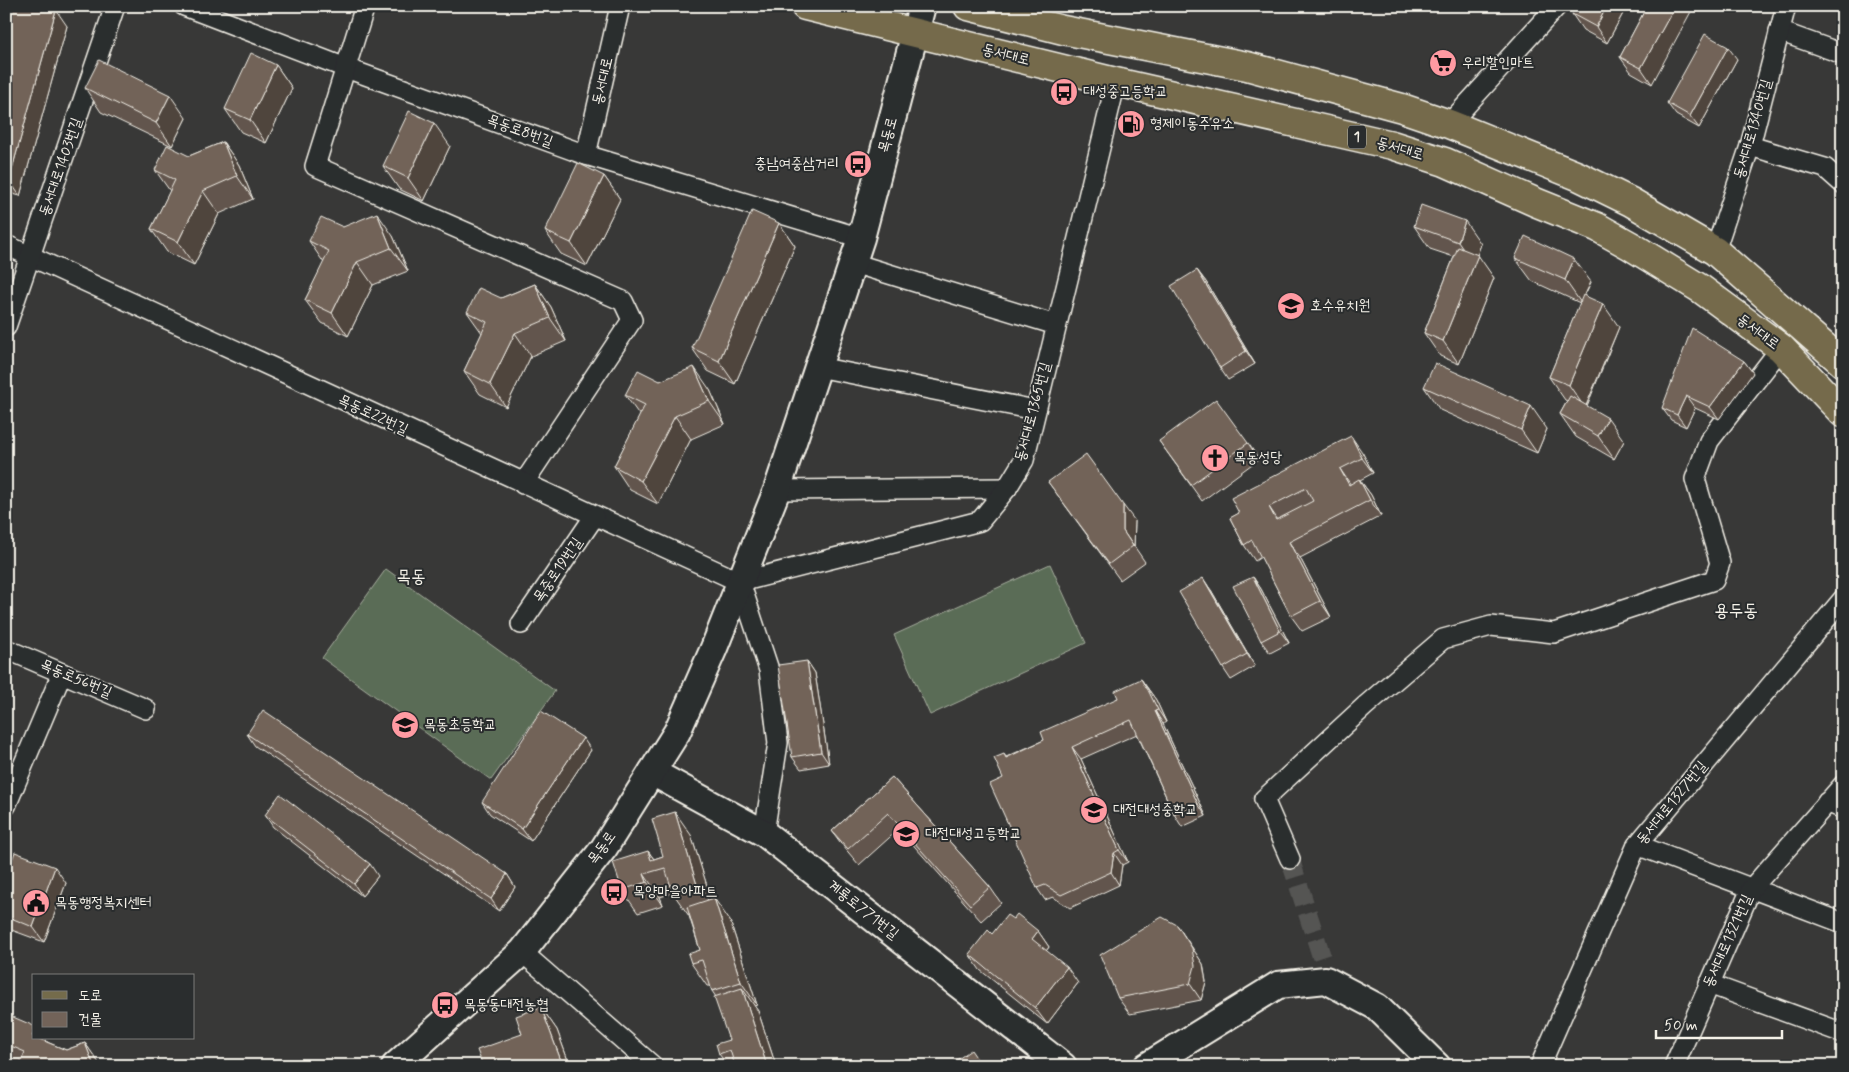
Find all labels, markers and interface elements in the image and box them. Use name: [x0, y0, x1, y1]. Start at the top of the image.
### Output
street label: 동서대로: [980, 39, 1032, 71]
supermarket icon: 우리할인마트: [1428, 48, 1458, 78]
place label: 우리할인마트: [1462, 53, 1534, 73]
street label: 동서대로: [588, 55, 618, 107]
bus stop icon: 대성중고등학교: [1049, 77, 1079, 107]
street label: 동서대로1340번길: [1729, 77, 1777, 181]
place label: 대성중고등학교: [1083, 82, 1168, 102]
fuel station icon: 형제이동주유소: [1116, 109, 1146, 139]
street label: 목동로8번길: [484, 110, 556, 152]
place label: 형제이동주유소: [1150, 114, 1235, 134]
street label: 동서대로1403번길: [35, 115, 87, 219]
street label: 목동로: [874, 115, 902, 155]
road number: 1: [1348, 125, 1366, 148]
street label: 동서대로: [1374, 133, 1426, 165]
bus stop icon: 충남여중삼거리: [843, 149, 873, 179]
place label: 충남여중삼거리: [755, 154, 839, 174]
school or university icon: 호수유치원: [1276, 291, 1306, 321]
place label: 호수유치원: [1310, 296, 1370, 316]
street label: 동서대로: [1733, 309, 1783, 355]
street label: 동서대로1365번길: [1010, 360, 1056, 464]
street label: 목동로22번길: [335, 390, 411, 440]
church icon: 목동성당: [1200, 443, 1230, 473]
place label: 목동성당: [1234, 448, 1282, 468]
street label: 목중로19번길: [529, 534, 587, 606]
district label: 목동: [397, 565, 425, 589]
district label: 용두동: [1714, 599, 1758, 623]
street label: 목동로56번길: [37, 655, 115, 703]
school or university icon: 목동초등학교: [390, 710, 420, 740]
place label: 목동초등학교: [424, 715, 496, 735]
street label: 동서대로1327번길: [1632, 757, 1712, 849]
school or university icon: 대전대성중학교: [1079, 795, 1109, 825]
place label: 대전대성중학교: [1113, 800, 1198, 820]
school or university icon: 대전대성고등학교: [891, 819, 921, 849]
place label: 대전대성고등학교: [925, 824, 1022, 844]
street label: 목동로: [583, 827, 621, 869]
street label: 계룡로771번길: [823, 876, 903, 944]
bus stop icon: 목양마을아파트: [599, 877, 629, 907]
place label: 목양마을아파트: [633, 882, 718, 902]
public building icon: 목동행정복지센터: [21, 888, 51, 918]
street label: 동서대로1321번길: [1699, 891, 1757, 991]
place label: 목동행정복지센터: [55, 893, 152, 913]
legend: [32, 974, 195, 1040]
text: 도로: [78, 986, 102, 1006]
bus stop icon: 목동동대전농협: [430, 990, 460, 1020]
place label: 목동동대전농협: [464, 995, 549, 1015]
scale bar: [1656, 1007, 1783, 1039]
text: 건물: [78, 1010, 102, 1030]
text: 50 m: [1664, 1016, 1698, 1036]

